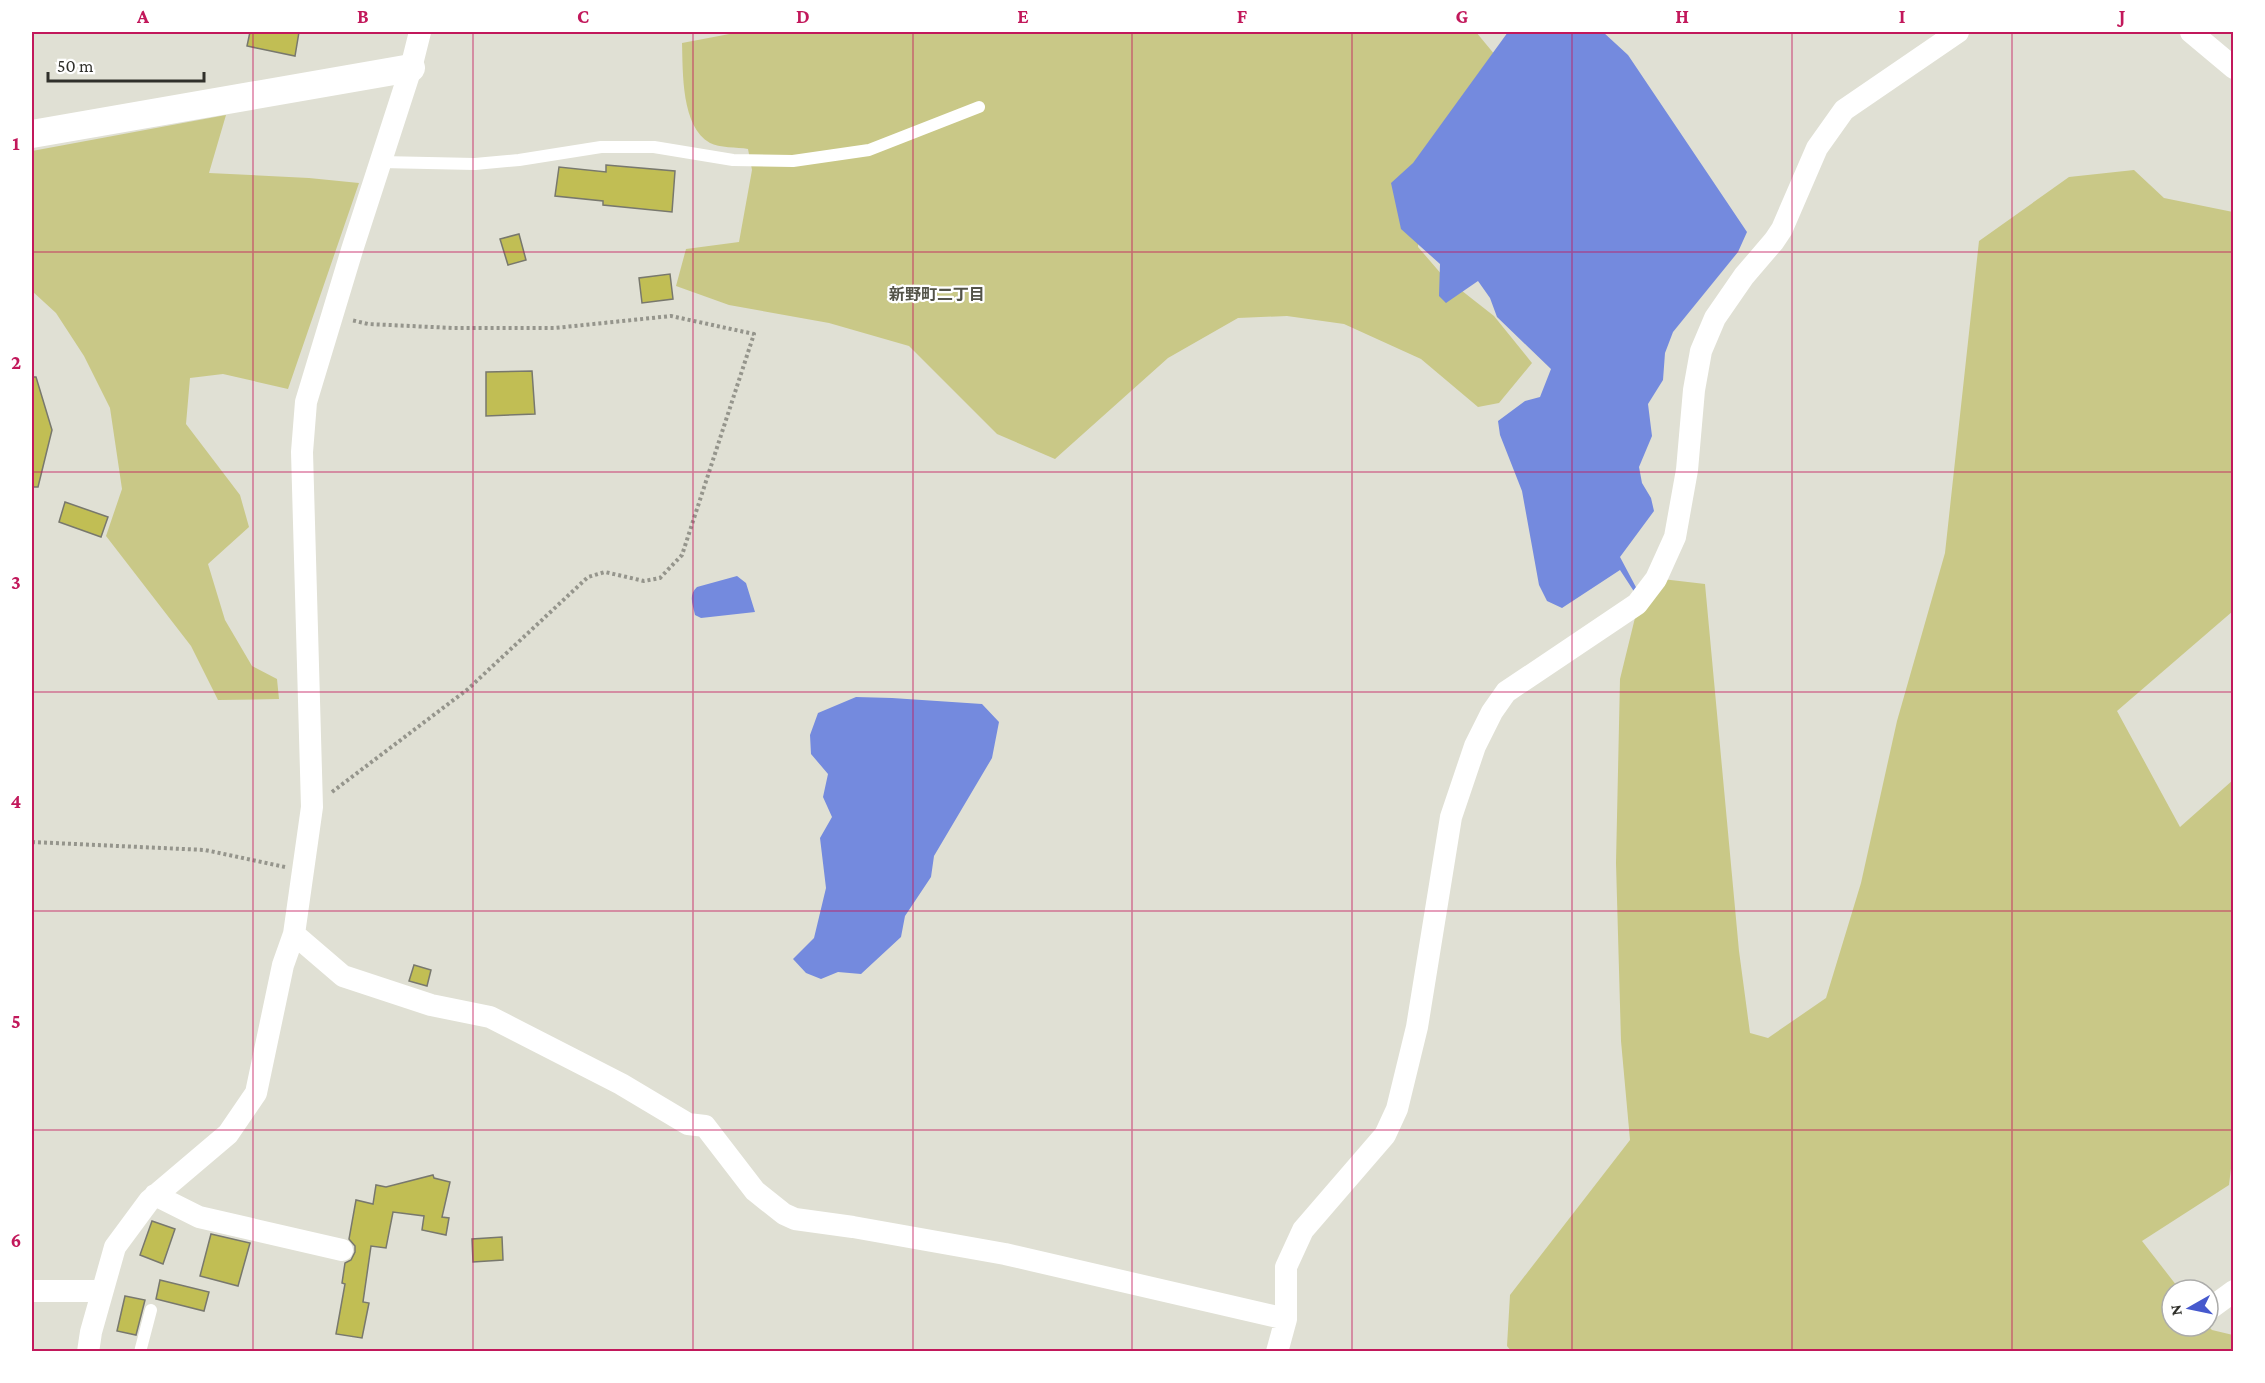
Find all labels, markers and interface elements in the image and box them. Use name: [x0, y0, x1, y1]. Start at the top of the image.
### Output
text: A: [136, 5, 150, 27]
text: B: [357, 5, 369, 27]
text: C: [577, 5, 589, 27]
text: D: [796, 5, 810, 27]
text: E: [1017, 5, 1029, 27]
text: F: [1237, 5, 1248, 27]
text: G: [1456, 5, 1469, 27]
text: H: [1675, 5, 1689, 27]
text: I: [1899, 5, 1906, 27]
text: J: [2117, 5, 2126, 27]
scale bar: [48, 45, 204, 83]
text: 50 m: [57, 56, 94, 76]
text: 1: [12, 132, 20, 154]
district label: 新野町二丁目: [889, 286, 985, 303]
text: 2: [11, 351, 21, 373]
text: 3: [11, 571, 21, 593]
text: 4: [11, 790, 22, 812]
text: 5: [11, 1010, 21, 1032]
text: 6: [11, 1229, 21, 1251]
north arrow: [2160, 1278, 2220, 1338]
text: N: [2166, 1303, 2185, 1317]

